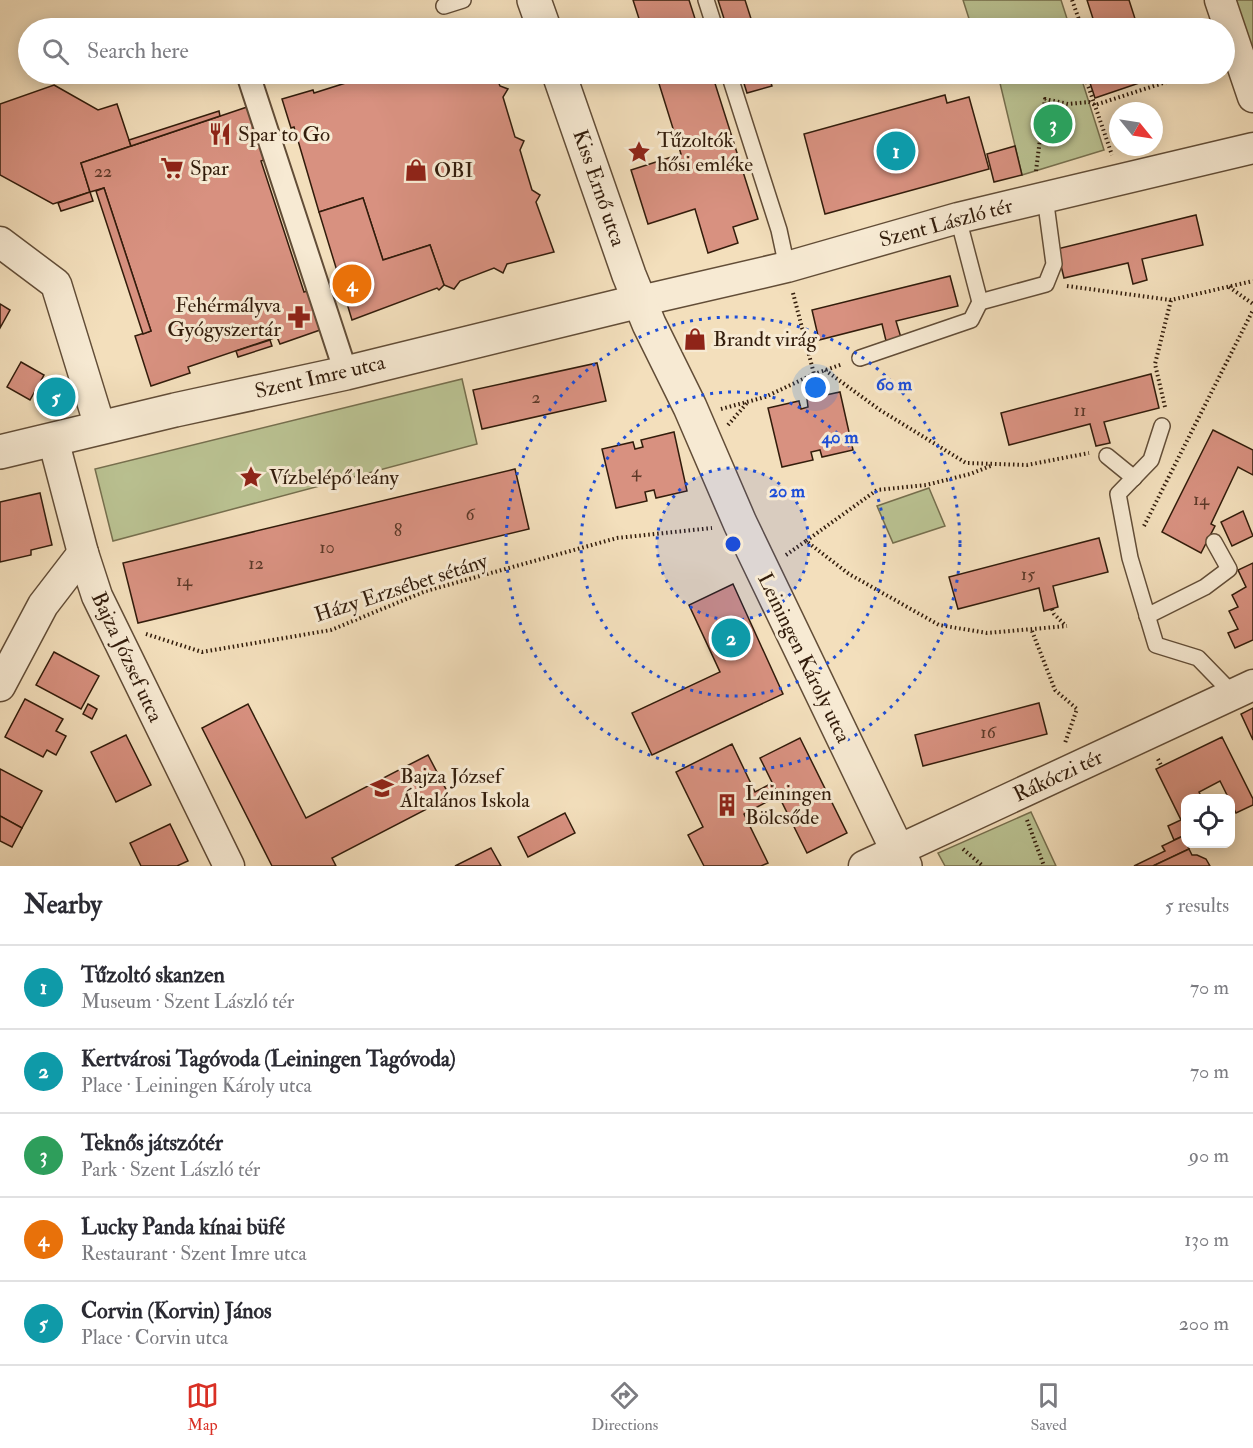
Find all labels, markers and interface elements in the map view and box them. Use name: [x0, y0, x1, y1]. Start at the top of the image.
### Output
search box: [18, 18, 1235, 84]
icon: search: [39, 35, 72, 68]
text: Search here: [87, 37, 189, 65]
pin: 3: [1034, 102, 1072, 146]
north arrow: [1109, 102, 1163, 156]
restaurant icon: Spar to Go: [207, 121, 233, 147]
place label: Spar to Go: [238, 121, 330, 148]
street label: Kiss Ernő utca: [566, 126, 632, 250]
place label: Tűzoltók hősi emléke: [657, 127, 753, 178]
pin: 1: [876, 128, 916, 174]
place icon: Tűzoltók hősi emléke: [626, 139, 652, 165]
supermarket icon: Spar: [159, 155, 185, 181]
place label: Spar: [190, 155, 229, 182]
shop icon: OBI: [403, 157, 429, 183]
place label: OBI: [434, 157, 473, 184]
house number: 22: [94, 160, 112, 183]
street label: Szent László tér: [876, 192, 1016, 254]
pin: 4: [332, 262, 372, 306]
place label: Fehérmályva Gyógyszertár: [167, 292, 281, 343]
pharmacy icon: Fehérmályva Gyógyszertár: [286, 304, 312, 330]
shop icon: Brandt virág: [682, 326, 708, 352]
place label: Brandt virág: [713, 326, 817, 353]
street label: Szent Imre utca: [252, 349, 388, 405]
your location: [801, 373, 830, 402]
text: 60 m: [876, 373, 913, 396]
pin: 5: [36, 374, 76, 420]
house number: 2: [531, 386, 541, 409]
house number: 11: [1074, 399, 1086, 422]
text: 40 m: [821, 426, 859, 449]
house number: 4: [631, 460, 642, 483]
place icon: Vízbelépő leány: [238, 464, 264, 490]
place label: Vízbelépő leány: [269, 464, 400, 491]
text: 20 m: [769, 480, 806, 503]
house number: 14: [1193, 488, 1210, 511]
house number: 6: [465, 503, 475, 526]
house number: 8: [394, 519, 402, 542]
centre of rings: [723, 534, 743, 554]
house number: 10: [319, 536, 335, 559]
street label: Házy Erzsébet sétány: [311, 547, 492, 629]
house number: 12: [248, 552, 264, 575]
house number: 15: [1021, 563, 1035, 586]
house number: 14: [176, 569, 193, 592]
street label: Leiningen Károly utca: [751, 569, 857, 748]
street label: Bajza József utca: [85, 588, 169, 727]
pin: 2: [712, 616, 750, 660]
house number: 16: [980, 721, 997, 744]
street label: Rákóczi tér: [1009, 744, 1107, 808]
place label: Bajza József Általános Iskola: [399, 763, 530, 814]
school or university icon: Bajza József Általános Iskola: [369, 775, 395, 801]
place label: Leiningen Bölcsőde: [745, 780, 832, 831]
building icon: Leiningen Bölcsőde: [714, 792, 740, 818]
map controls: [1181, 794, 1235, 848]
button: locate: [1181, 794, 1235, 848]
text: Nearby: [24, 889, 102, 921]
text: 5 results: [1165, 893, 1229, 918]
text: Tűzoltó skanzen: [81, 961, 225, 989]
text: 1: [40, 975, 47, 1000]
text: 70 m: [1190, 975, 1229, 1000]
text: Museum · Szent László tér: [81, 989, 294, 1014]
text: Kertvárosi Tagóvoda (Leiningen Tagóvoda): [81, 1045, 456, 1073]
text: 2: [38, 1059, 49, 1084]
text: 70 m: [1190, 1059, 1229, 1084]
text: Place · Leiningen Károly utca: [81, 1073, 312, 1098]
text: Teknős játszótér: [81, 1129, 223, 1157]
text: 3: [40, 1143, 47, 1168]
text: 90 m: [1189, 1143, 1229, 1168]
text: Park · Szent László tér: [81, 1157, 260, 1182]
text: Lucky Panda kínai büfé: [81, 1213, 285, 1241]
text: 4: [38, 1227, 49, 1252]
text: 130 m: [1184, 1227, 1229, 1252]
text: Restaurant · Szent Imre utca: [81, 1241, 307, 1266]
text: Corvin (Korvin) János: [81, 1297, 272, 1325]
text: 5: [39, 1311, 48, 1336]
text: 200 m: [1179, 1311, 1229, 1336]
text: Place · Corvin utca: [81, 1325, 228, 1350]
tab: Map: [186, 1379, 219, 1435]
tab: Directions: [591, 1379, 658, 1435]
tab: Saved: [1030, 1379, 1067, 1435]

